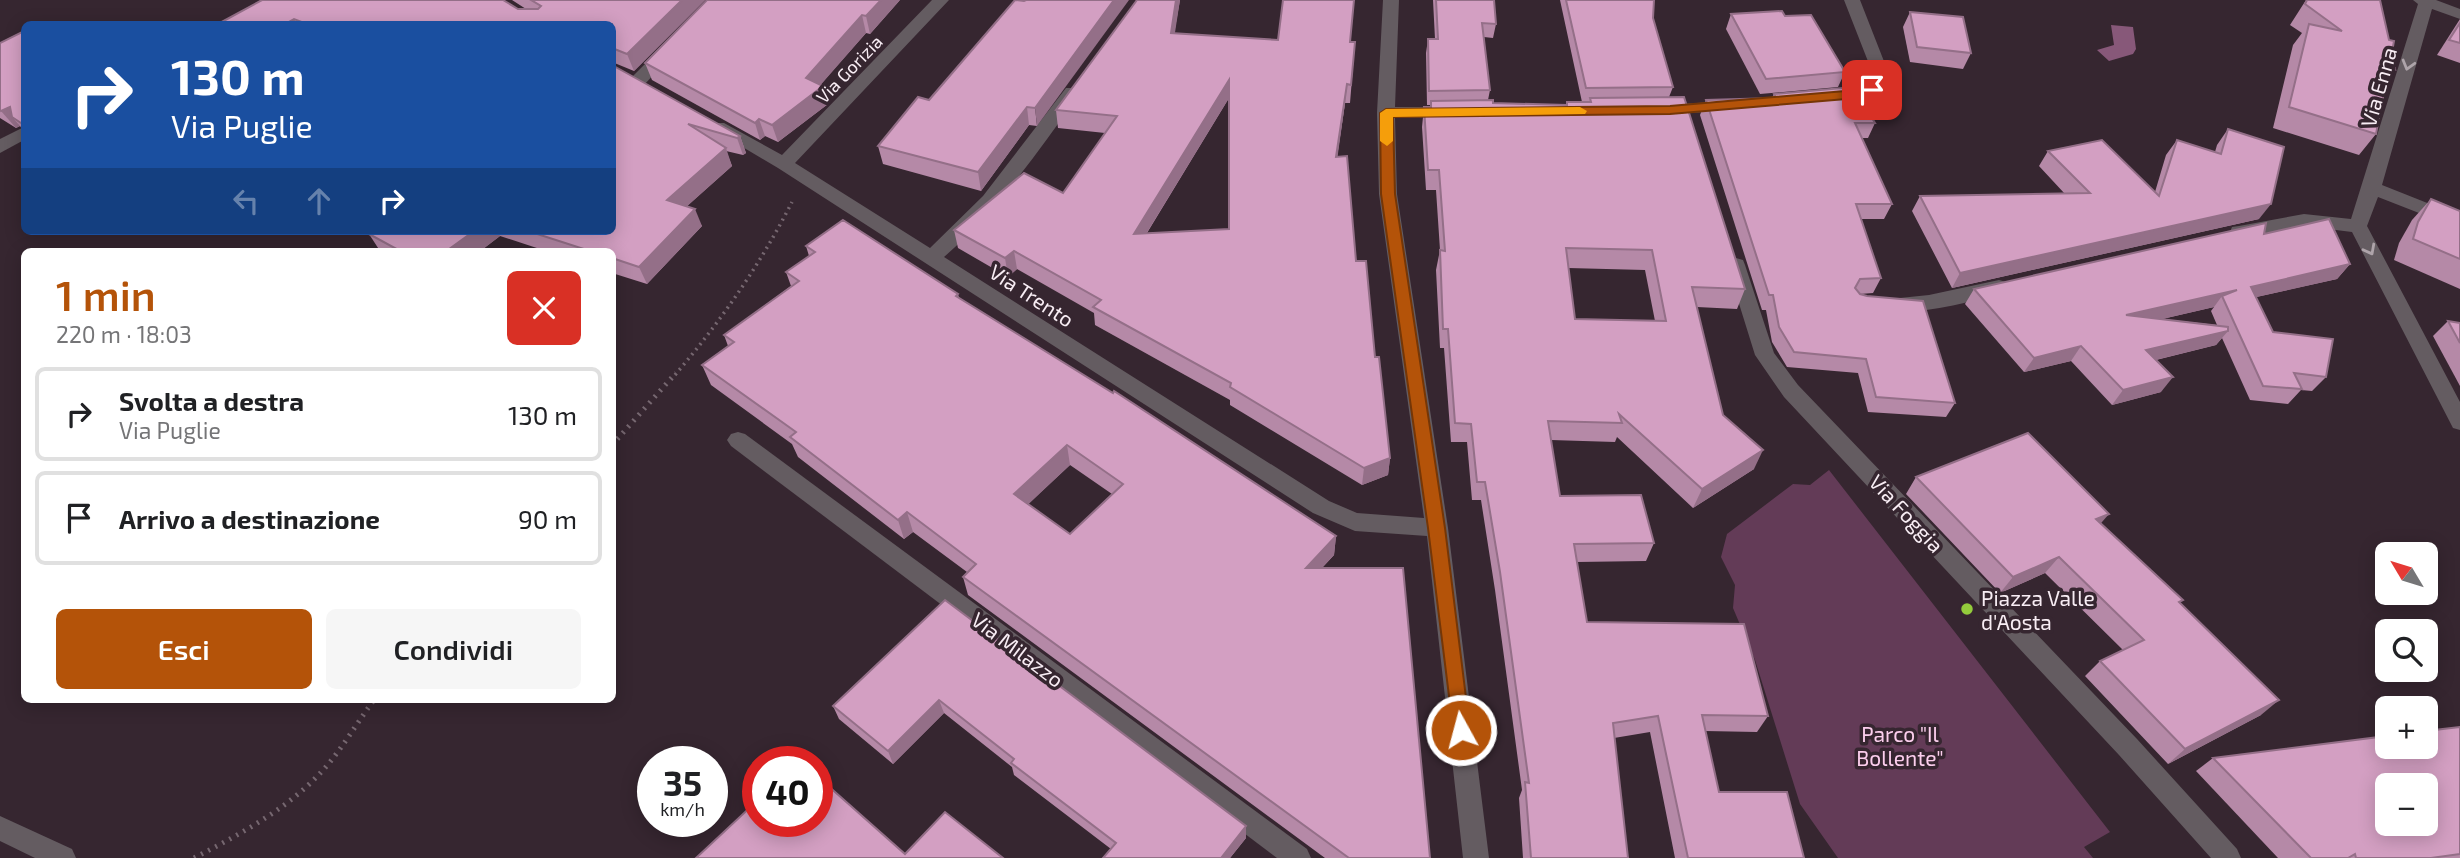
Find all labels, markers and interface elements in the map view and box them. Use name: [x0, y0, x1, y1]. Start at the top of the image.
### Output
street label: Via Gorizia: [811, 30, 887, 108]
street label: Via Enna: [2355, 44, 2401, 130]
text: 130 m: [171, 46, 305, 105]
icon: right: [56, 49, 147, 140]
one-way arrow: [2402, 59, 2416, 71]
pin: [1842, 60, 1902, 120]
icon: arrive: [1853, 71, 1891, 109]
text: Via Puglie: [171, 106, 313, 144]
icon: left: [227, 182, 265, 220]
icon: ahead: [300, 182, 338, 220]
icon: right: [373, 182, 411, 220]
one-way arrow: [2362, 243, 2376, 255]
street label: Via Trento: [985, 259, 1079, 331]
text: 1 min: [56, 269, 156, 319]
button: close: [507, 271, 581, 345]
text: 220 m · 18:03: [56, 320, 192, 348]
text: Svolta a destra: [119, 385, 304, 416]
icon: right: [60, 395, 98, 433]
text: 130 m: [508, 399, 577, 430]
text: Via Puglie: [119, 416, 221, 444]
street label: Via Foggia: [1865, 469, 1949, 557]
icon: arrive: [60, 499, 98, 537]
text: Arrivo a destinazione: [119, 503, 380, 534]
text: 90 m: [518, 503, 577, 534]
north arrow: [2375, 542, 2438, 606]
map controls: [2375, 542, 2438, 836]
place label: Piazza Valle d'Aosta: [1981, 585, 2095, 634]
marker: Piazza Valle d'Aosta: [1959, 601, 1975, 617]
street label: Via Milazzo: [967, 606, 1069, 692]
button: Esci: [56, 609, 312, 689]
button: Condividi: [326, 609, 581, 689]
button: search: [2375, 619, 2438, 682]
position arrow: [1424, 693, 1498, 767]
button: +: [2375, 696, 2438, 759]
park label: Parco "Il Bollente": [1856, 721, 1944, 770]
speed limit sign: 40: [742, 746, 833, 837]
text: 35: [663, 761, 702, 803]
button: −: [2375, 773, 2438, 836]
text: km/h: [660, 798, 705, 820]

